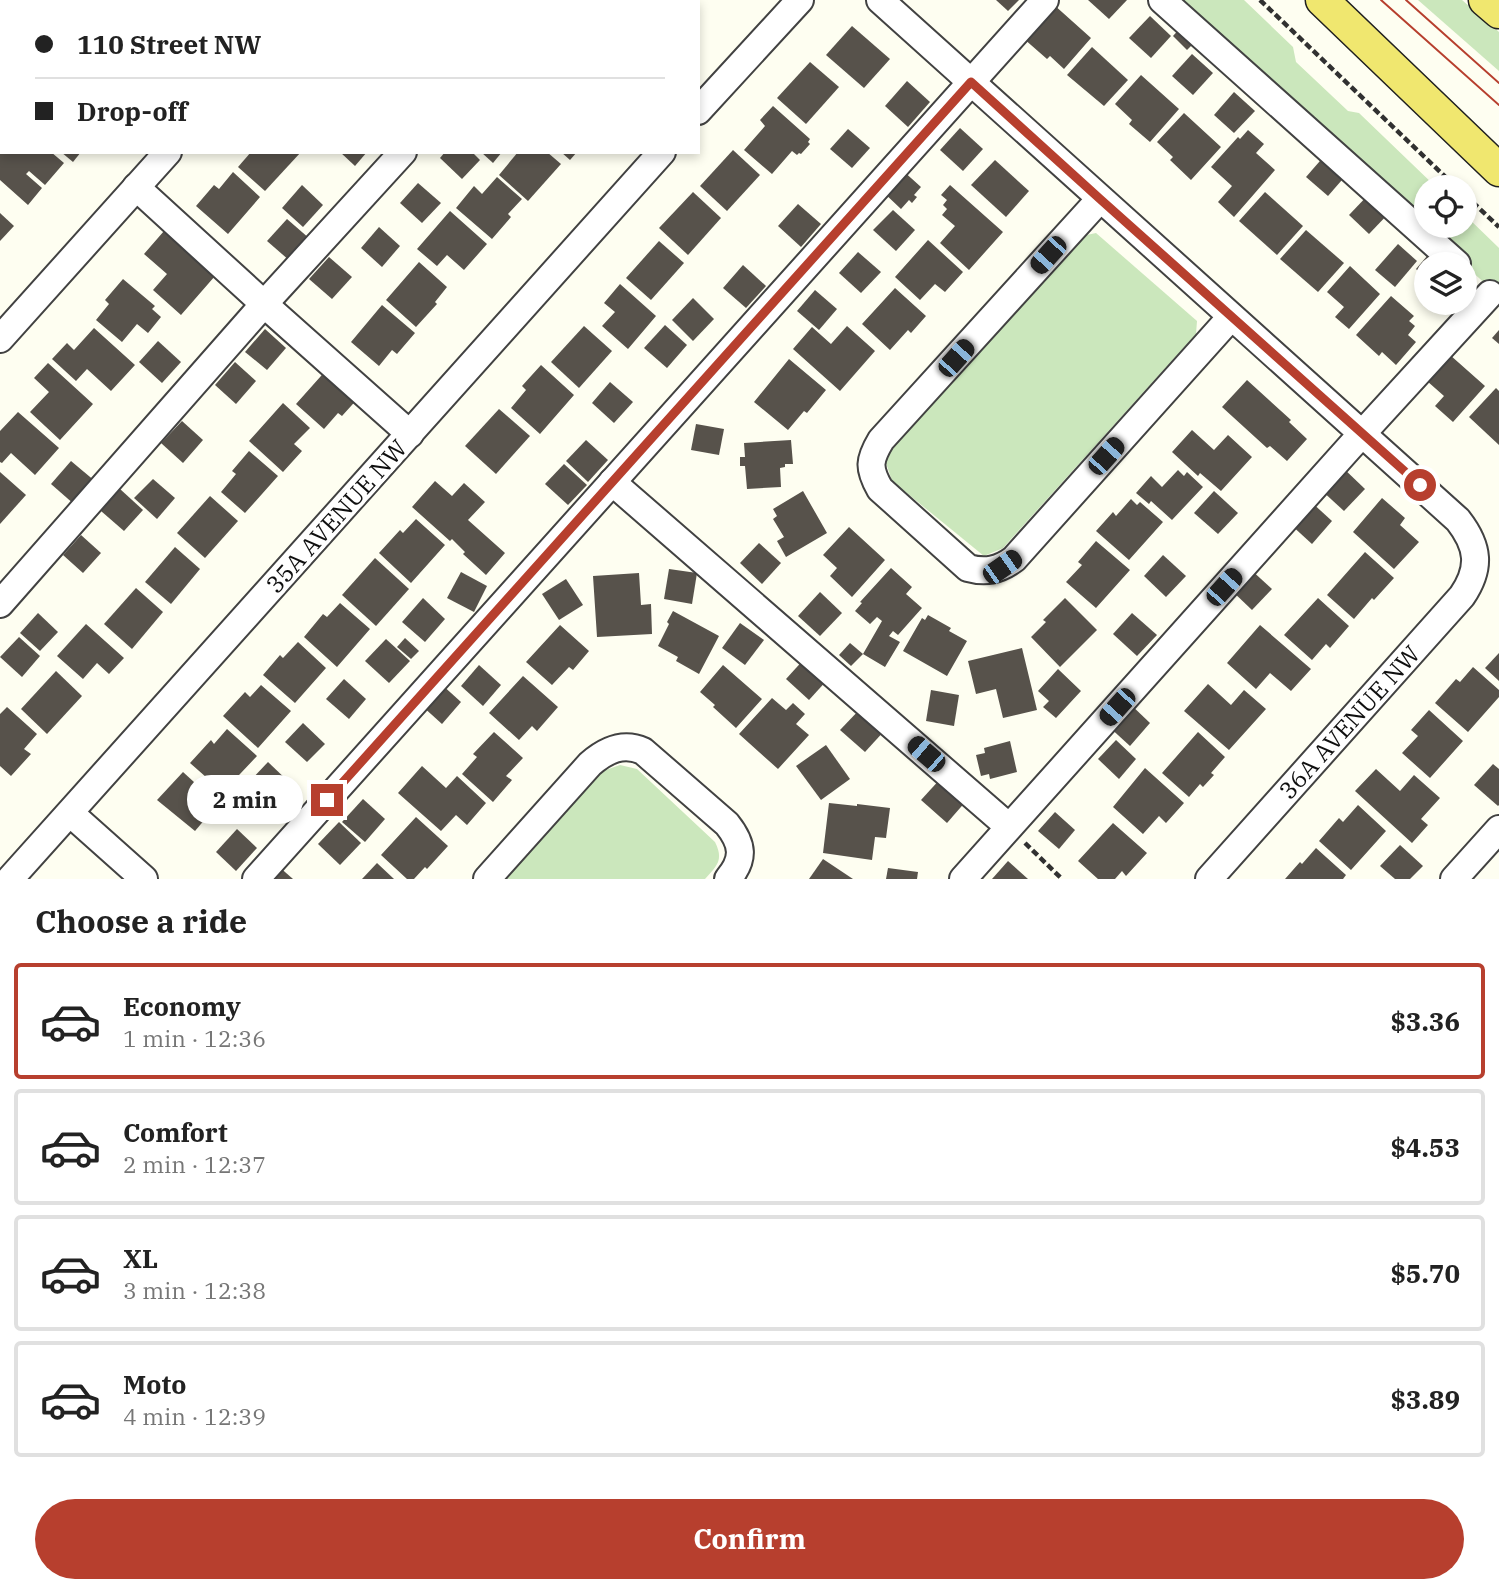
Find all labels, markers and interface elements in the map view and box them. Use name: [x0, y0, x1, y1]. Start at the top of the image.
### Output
text: 110 Street NW: [77, 27, 261, 61]
text: Drop-off: [77, 94, 188, 128]
map controls: [1414, 175, 1477, 315]
button: locate: [1414, 175, 1477, 238]
car: [1027, 232, 1070, 278]
button: layers: [1414, 252, 1477, 315]
car: [935, 335, 978, 381]
street label: 35A AVENUE NW: [258, 432, 414, 600]
car: [1085, 433, 1128, 479]
route start: [1404, 469, 1436, 501]
car: [979, 546, 1026, 588]
car: [1203, 564, 1246, 610]
street label: 36A AVENUE NW: [1271, 638, 1427, 806]
car: [1096, 684, 1139, 730]
car: [904, 732, 949, 776]
callout: 2 min: [187, 776, 302, 824]
text: 2 min: [213, 784, 277, 814]
route end: [311, 784, 343, 816]
text: Choose a ride: [35, 900, 247, 942]
text: Economy: [123, 989, 241, 1023]
icon: car: [39, 990, 102, 1053]
text: $3.36: [1390, 1004, 1460, 1038]
text: 1 min · 12:36: [123, 1023, 266, 1053]
text: Comfort: [123, 1115, 228, 1149]
icon: car: [39, 1116, 102, 1179]
text: $4.53: [1390, 1130, 1460, 1164]
text: 2 min · 12:37: [123, 1149, 266, 1179]
text: XL: [123, 1241, 158, 1275]
icon: car: [39, 1242, 102, 1305]
text: $5.70: [1390, 1256, 1460, 1290]
text: 3 min · 12:38: [123, 1275, 266, 1305]
text: Moto: [123, 1367, 186, 1401]
icon: car: [39, 1368, 102, 1431]
text: $3.89: [1390, 1382, 1460, 1416]
text: 4 min · 12:39: [123, 1401, 266, 1431]
button: Confirm: [35, 1499, 1464, 1579]

